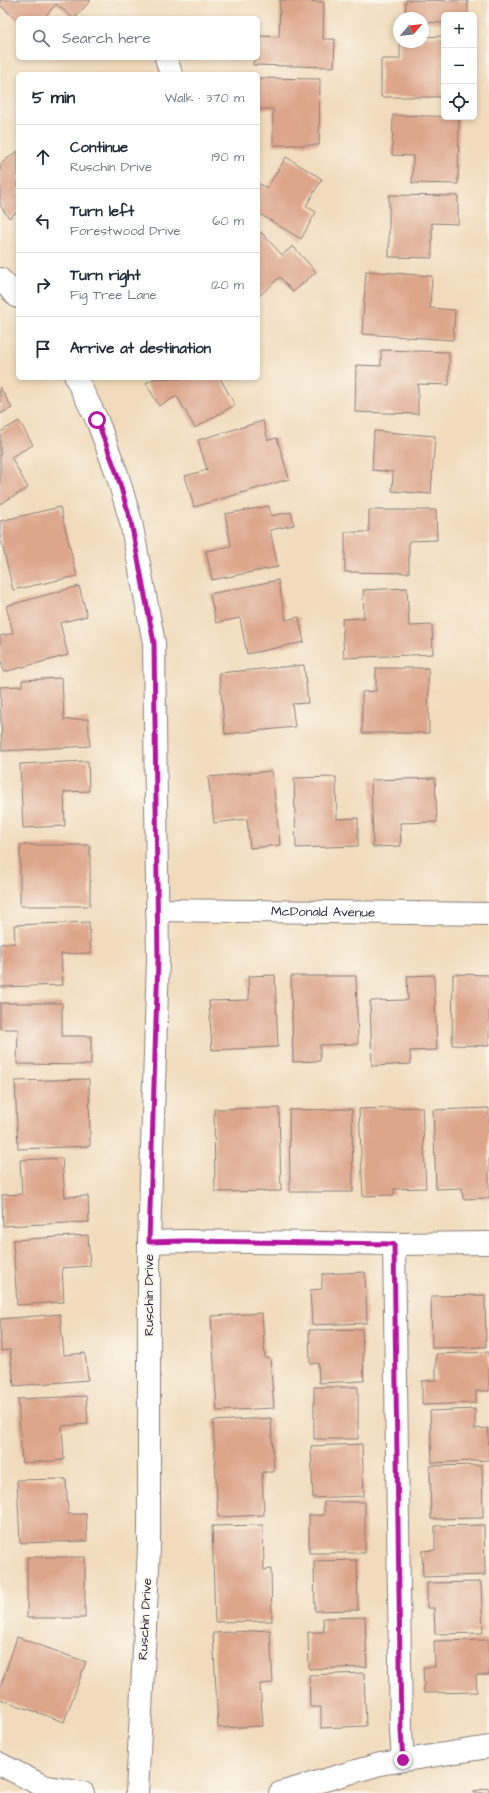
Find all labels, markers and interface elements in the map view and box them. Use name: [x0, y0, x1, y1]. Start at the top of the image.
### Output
north arrow: [393, 12, 429, 48]
map controls: [441, 12, 477, 120]
button: +: [441, 12, 477, 48]
search box: [16, 16, 260, 60]
icon: search: [30, 27, 52, 49]
text: Search here: [62, 28, 151, 49]
button: −: [441, 48, 477, 84]
button: locate: [441, 84, 477, 120]
text: 5 min: [32, 86, 75, 110]
text: Walk · 370 m: [165, 89, 244, 107]
text: Continue: [70, 137, 128, 158]
icon: ahead: [32, 146, 54, 168]
text: 190 m: [211, 148, 244, 166]
text: Ruschin Drive: [70, 158, 152, 176]
text: Turn left: [70, 201, 134, 222]
icon: left: [32, 210, 54, 232]
text: 60 m: [212, 212, 244, 230]
text: Forestwood Drive: [70, 222, 181, 240]
text: Turn right: [70, 265, 141, 286]
icon: right: [32, 274, 54, 296]
text: 120 m: [211, 276, 244, 294]
text: Fig Tree Lane: [70, 286, 157, 304]
icon: arrive: [32, 338, 54, 360]
text: Arrive at destination: [70, 338, 211, 359]
route start: [88, 411, 106, 429]
street label: McDonald Avenue: [271, 902, 375, 922]
street label: Ruschin Drive: [140, 1254, 158, 1336]
street label: Ruschin Drive: [134, 1578, 156, 1660]
route end: [394, 1751, 412, 1769]

